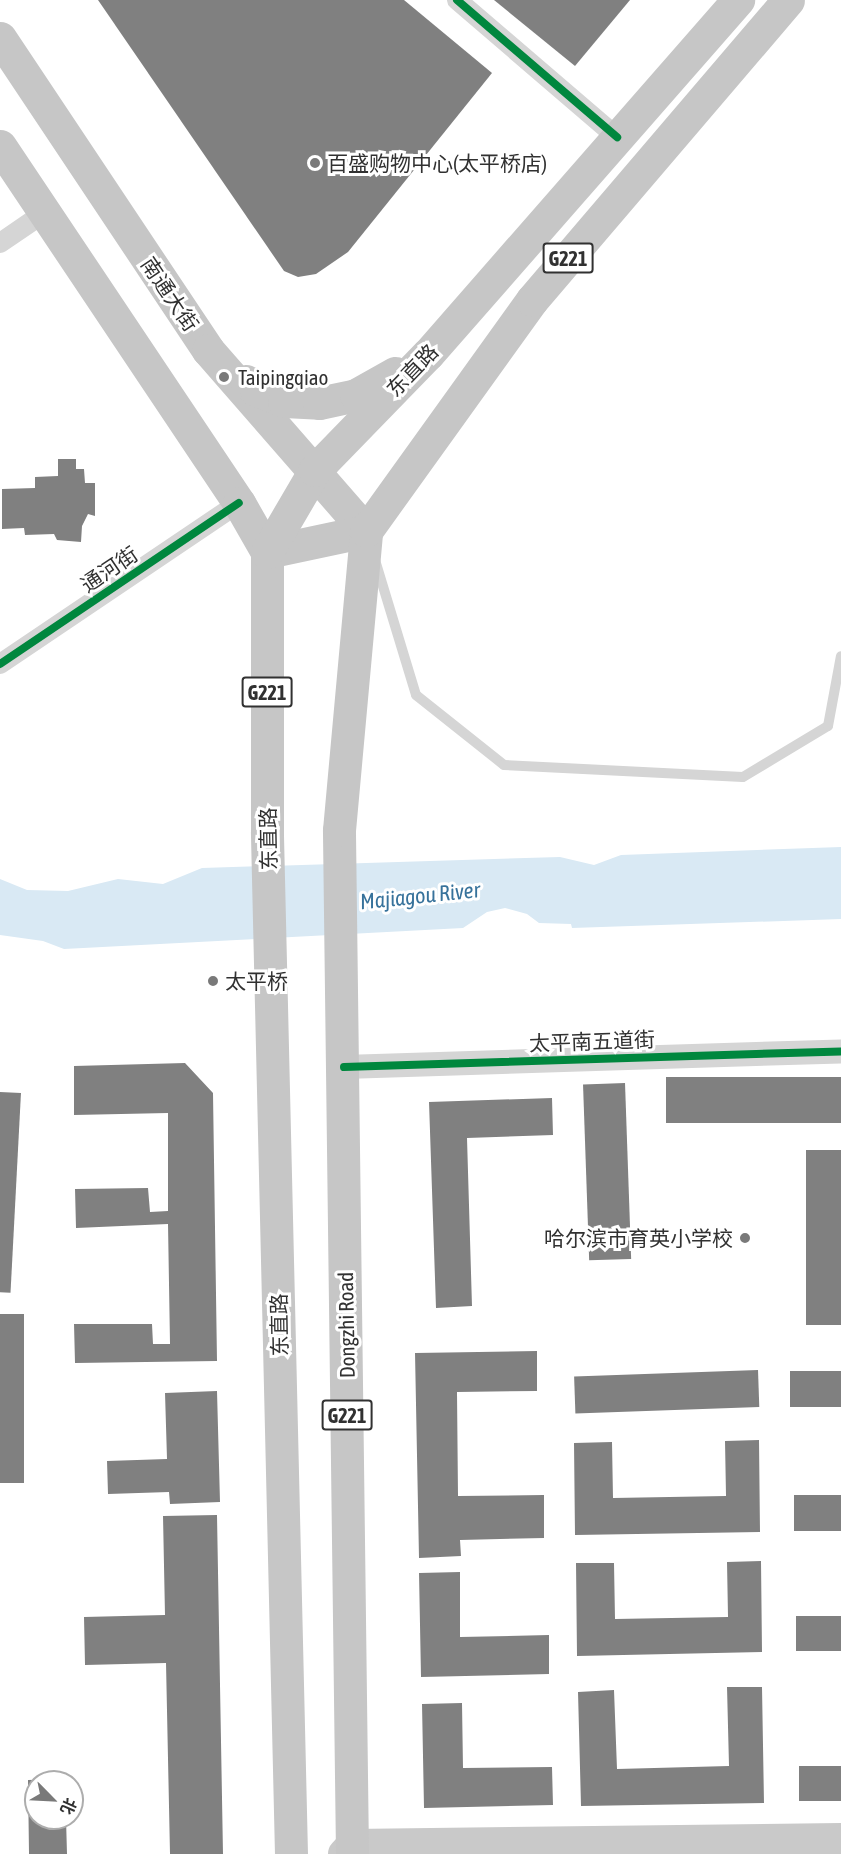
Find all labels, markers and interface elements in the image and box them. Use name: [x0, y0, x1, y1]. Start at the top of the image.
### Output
place label: 百盛购物中心(太平桥店): [327, 150, 547, 176]
marker: 百盛购物中心(太平桥店): [308, 156, 322, 170]
road number: G221: [542, 241, 594, 275]
street label: 南通大街: [136, 252, 204, 336]
street label: 东直路: [381, 339, 443, 401]
place label: Taipingqiao: [238, 364, 328, 390]
marker: Taipingqiao: [215, 368, 233, 386]
street label: 通河街: [76, 541, 142, 597]
road number: G221: [242, 675, 292, 709]
street label: 东直路: [255, 807, 281, 871]
water label: Majiagou River: [359, 877, 481, 915]
place label: 太平桥: [225, 968, 288, 994]
marker: 太平桥: [206, 974, 220, 988]
street label: 太平南五道街: [529, 1026, 655, 1056]
place label: 哈尔滨市育英小学校: [544, 1225, 733, 1251]
marker: 哈尔滨市育英小学校: [738, 1231, 752, 1245]
street label: Dongzhi Road: [332, 1272, 360, 1378]
street label: 东直路: [266, 1293, 292, 1357]
road number: G221: [322, 1398, 372, 1432]
north arrow: [24, 1770, 84, 1830]
text: 北: [57, 1796, 80, 1817]

